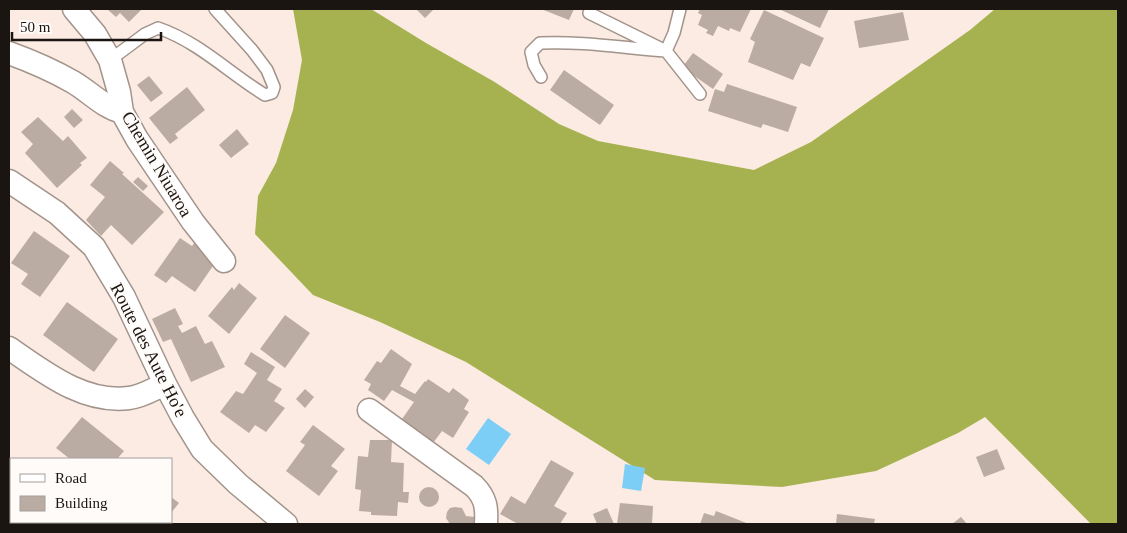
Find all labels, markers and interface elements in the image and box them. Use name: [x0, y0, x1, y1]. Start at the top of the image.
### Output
scale bar: [12, 10, 161, 42]
text: 50 m: [20, 19, 51, 35]
street label: Chemin Niuaroa: [118, 108, 196, 220]
street label: Route des Aute Ho'e: [107, 280, 191, 420]
legend: [10, 458, 172, 523]
text: Road: [55, 470, 87, 486]
text: Building: [55, 495, 108, 511]

